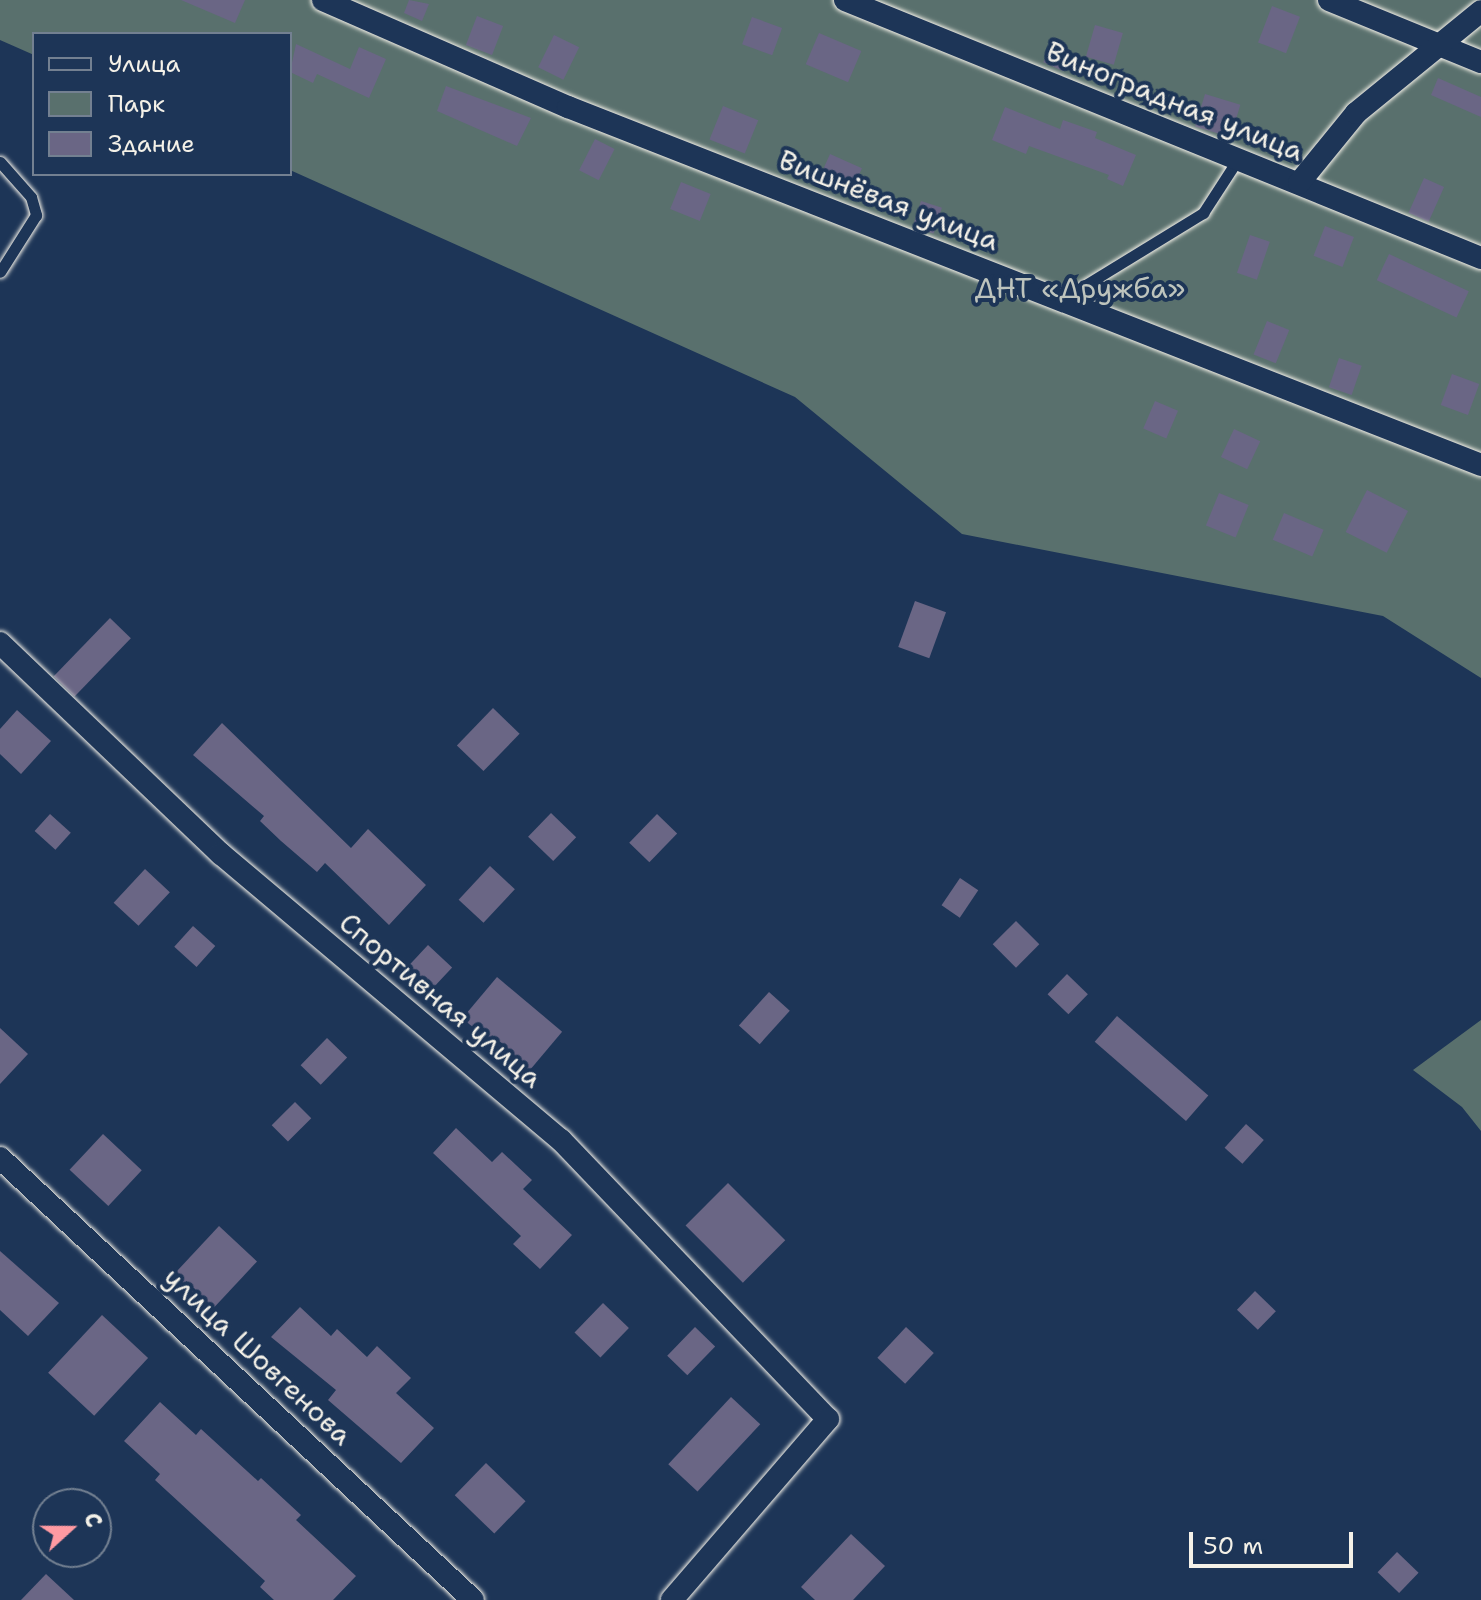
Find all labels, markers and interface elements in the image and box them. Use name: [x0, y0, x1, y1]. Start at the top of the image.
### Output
legend: [32, 32, 292, 176]
street label: Виноградная улица: [1041, 34, 1309, 168]
text: Улица: [108, 48, 181, 80]
text: Парк: [108, 88, 165, 120]
text: Здание: [108, 128, 195, 160]
street label: Вишнёвая улица: [774, 143, 1004, 257]
park label: ДНТ «Дружба»: [975, 271, 1185, 305]
street label: Спортивная улица: [333, 905, 549, 1095]
street label: улица Шовгенова: [157, 1260, 359, 1452]
north arrow: [32, 1488, 112, 1568]
text: С: [77, 1508, 109, 1531]
scale bar: [1193, 1516, 1357, 1566]
text: 50 m: [1203, 1530, 1263, 1562]

